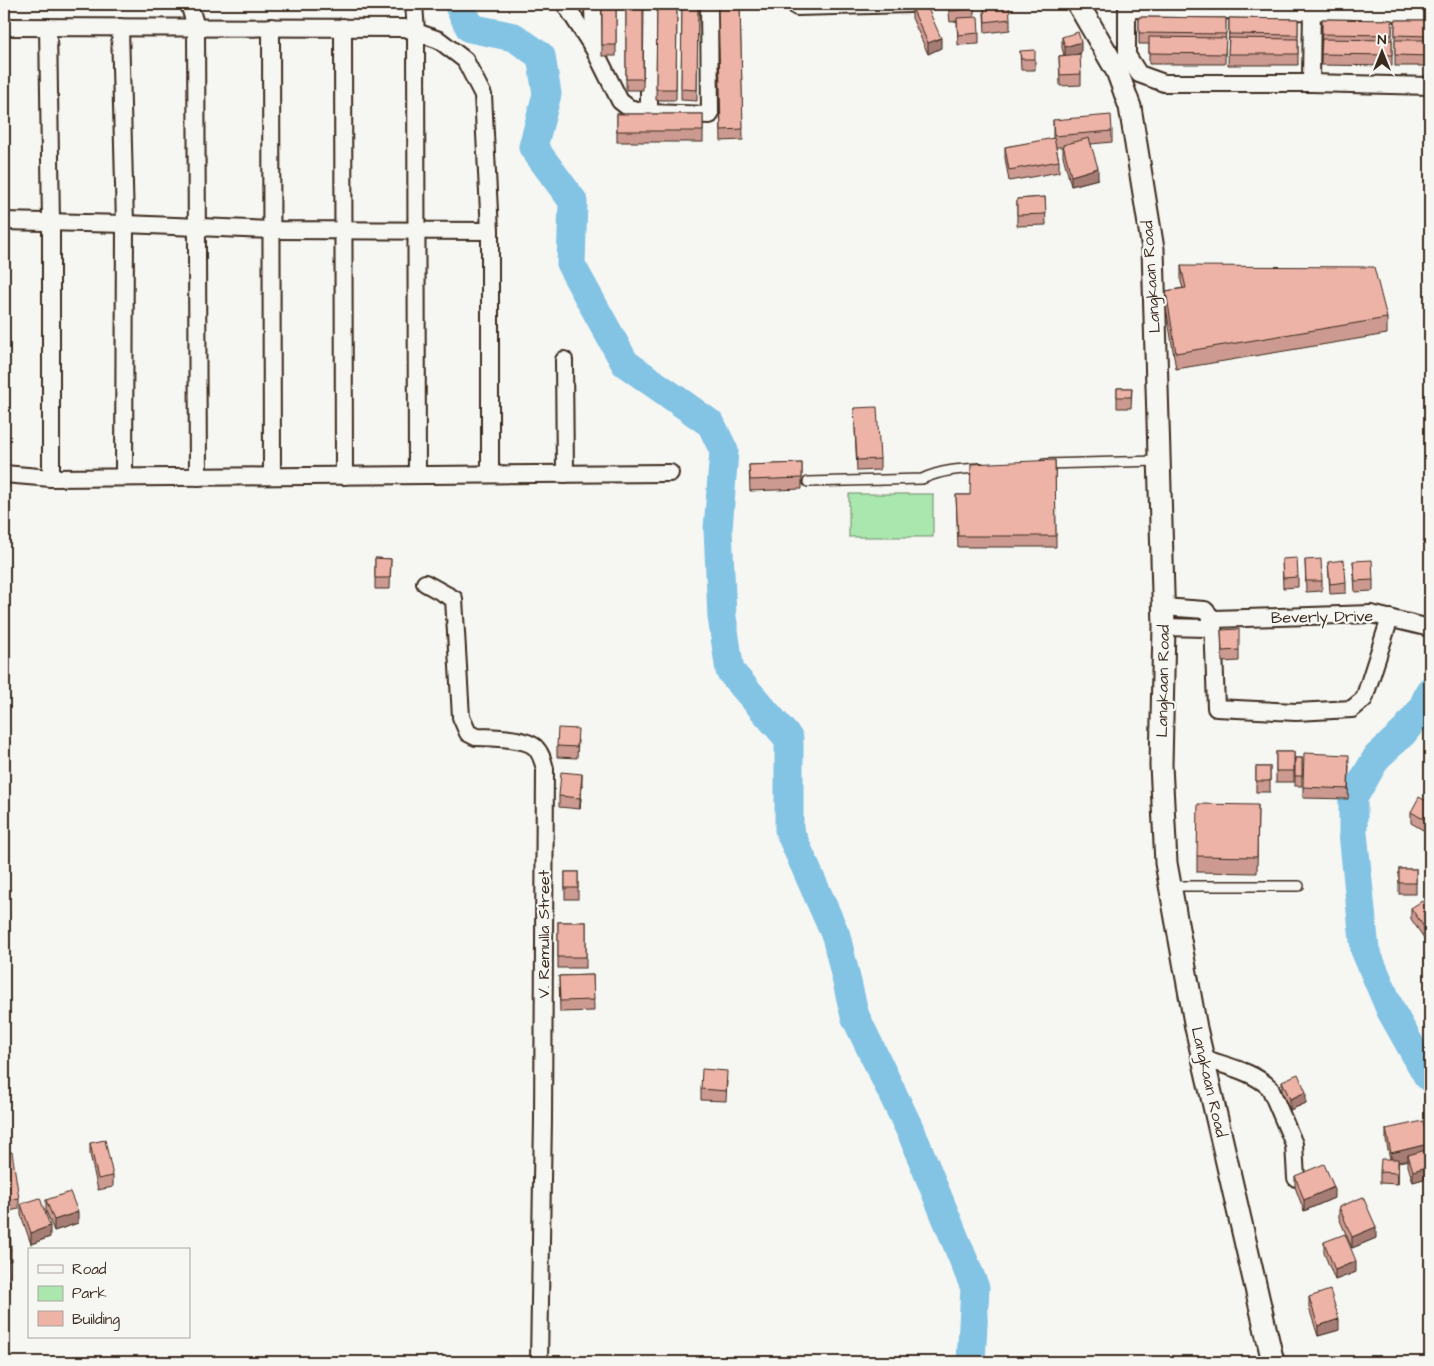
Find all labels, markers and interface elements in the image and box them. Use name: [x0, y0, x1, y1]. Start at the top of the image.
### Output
north arrow: [1356, 28, 1406, 78]
text: N: [1378, 30, 1387, 50]
street label: Langkaan Road: [1136, 220, 1167, 334]
street label: Beverly Drive: [1271, 605, 1374, 630]
street label: Langkaan Road: [1151, 624, 1176, 738]
street label: V. Remulla Street: [533, 869, 555, 998]
street label: Langkaan Road: [1185, 1025, 1232, 1140]
legend: [28, 1248, 190, 1338]
text: Road: [72, 1259, 107, 1280]
text: Park: [72, 1283, 107, 1304]
text: Building: [72, 1309, 120, 1331]

